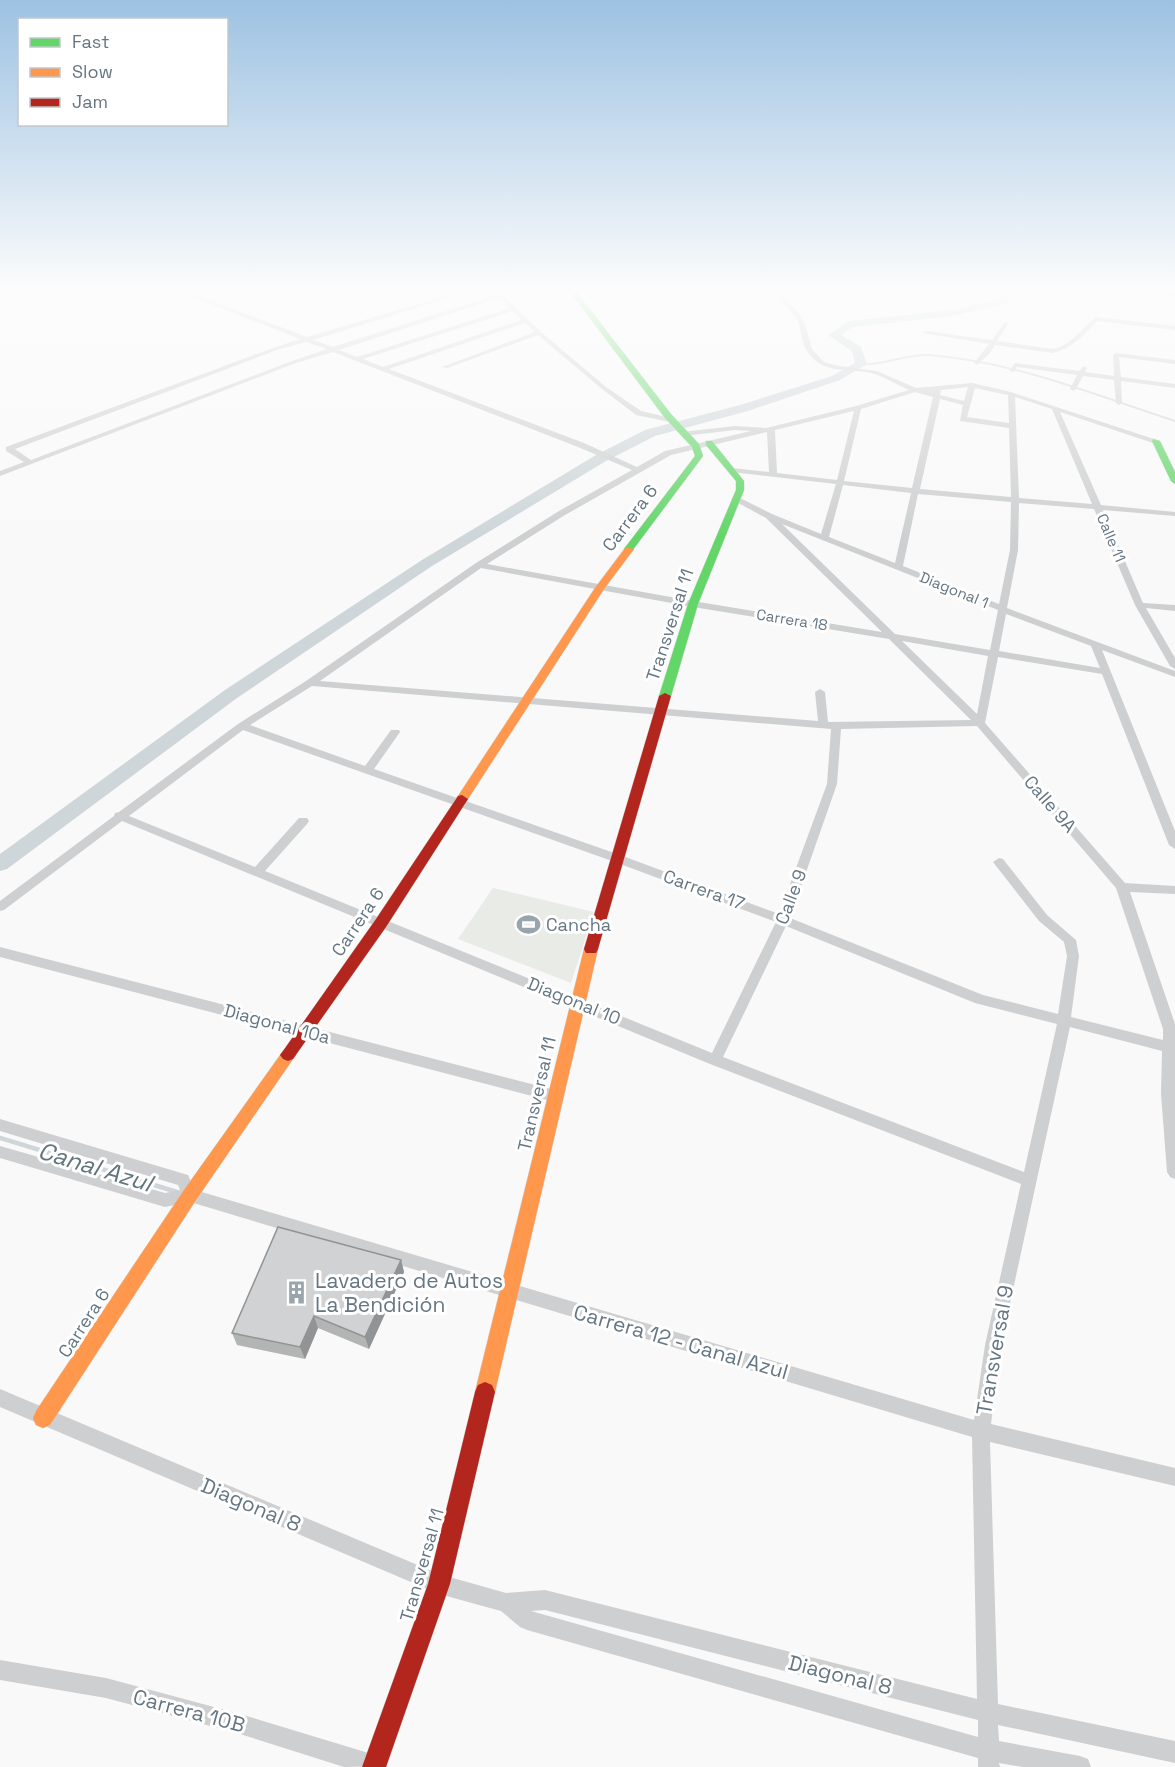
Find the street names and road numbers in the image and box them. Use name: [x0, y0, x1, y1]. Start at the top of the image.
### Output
street label: Carrera 6: [597, 480, 662, 556]
street label: Calle 11: [1093, 511, 1130, 565]
street label: Transversal 11: [641, 566, 698, 684]
street label: Diagonal 1: [917, 567, 991, 612]
street label: Carrera 18: [755, 605, 829, 634]
street label: Calle 9A: [1019, 770, 1081, 837]
street label: Carrera 17: [660, 864, 748, 915]
street label: Calle 9: [770, 866, 811, 928]
street label: Carrera 6: [326, 883, 389, 961]
street label: Diagonal 10: [524, 971, 624, 1030]
street label: Diagonal 10a: [222, 998, 333, 1049]
street label: Transversal 11: [512, 1034, 561, 1153]
street label: Transversal 9: [970, 1283, 1019, 1417]
street label: Carrera 6: [53, 1284, 115, 1362]
street label: Carrera 12 - Canal Azul: [571, 1298, 792, 1385]
street label: Diagonal 8: [197, 1471, 305, 1538]
street label: Transversal 11: [394, 1506, 449, 1624]
street label: Diagonal 8: [785, 1649, 895, 1700]
street label: Carrera 10B: [130, 1683, 248, 1738]

